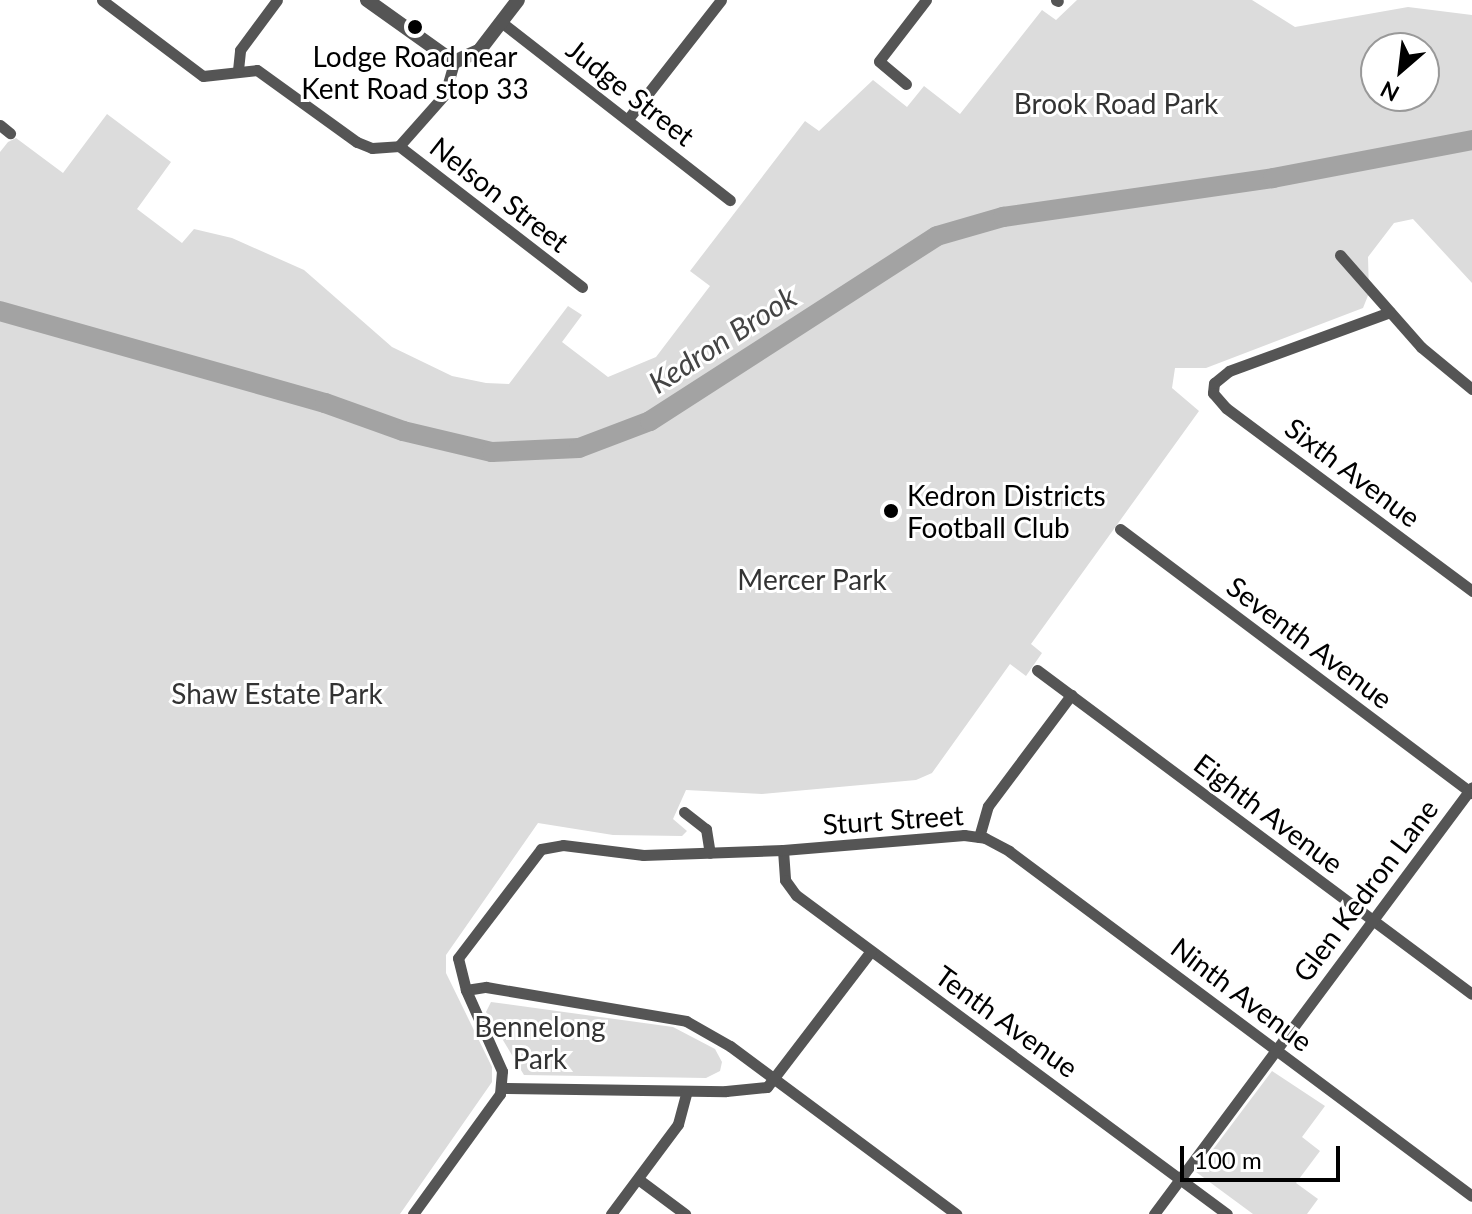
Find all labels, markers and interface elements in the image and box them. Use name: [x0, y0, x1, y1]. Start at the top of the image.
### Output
marker: Lodge Road near Kent Road stop 33: [406, 18, 424, 36]
street label: Judge Street: [560, 32, 702, 152]
north arrow: [1360, 32, 1440, 112]
place label: Lodge Road near Kent Road stop 33: [301, 39, 529, 105]
text: N: [1376, 76, 1403, 108]
park label: Brook Road Park: [1014, 86, 1218, 120]
street label: Nelson Street: [424, 129, 576, 259]
water label: Kedron Brook: [641, 278, 803, 400]
street label: Sixth Avenue: [1278, 410, 1428, 534]
place label: Kedron Districts Football Club: [907, 478, 1106, 544]
marker: Kedron Districts Football Club: [882, 502, 900, 520]
park label: Mercer Park: [737, 562, 887, 596]
street label: Seventh Avenue: [1220, 569, 1400, 715]
park label: Shaw Estate Park: [171, 676, 383, 710]
street label: Eighth Avenue: [1188, 746, 1350, 880]
street label: Glen Kedron Lane: [1286, 792, 1444, 988]
street label: Sturt Street: [821, 797, 965, 841]
street label: Ninth Avenue: [1164, 930, 1320, 1058]
street label: Tenth Avenue: [929, 958, 1085, 1084]
park label: Bennelong Park: [474, 1009, 606, 1075]
scale bar: [1184, 1130, 1344, 1180]
text: 100 m: [1194, 1145, 1262, 1174]

